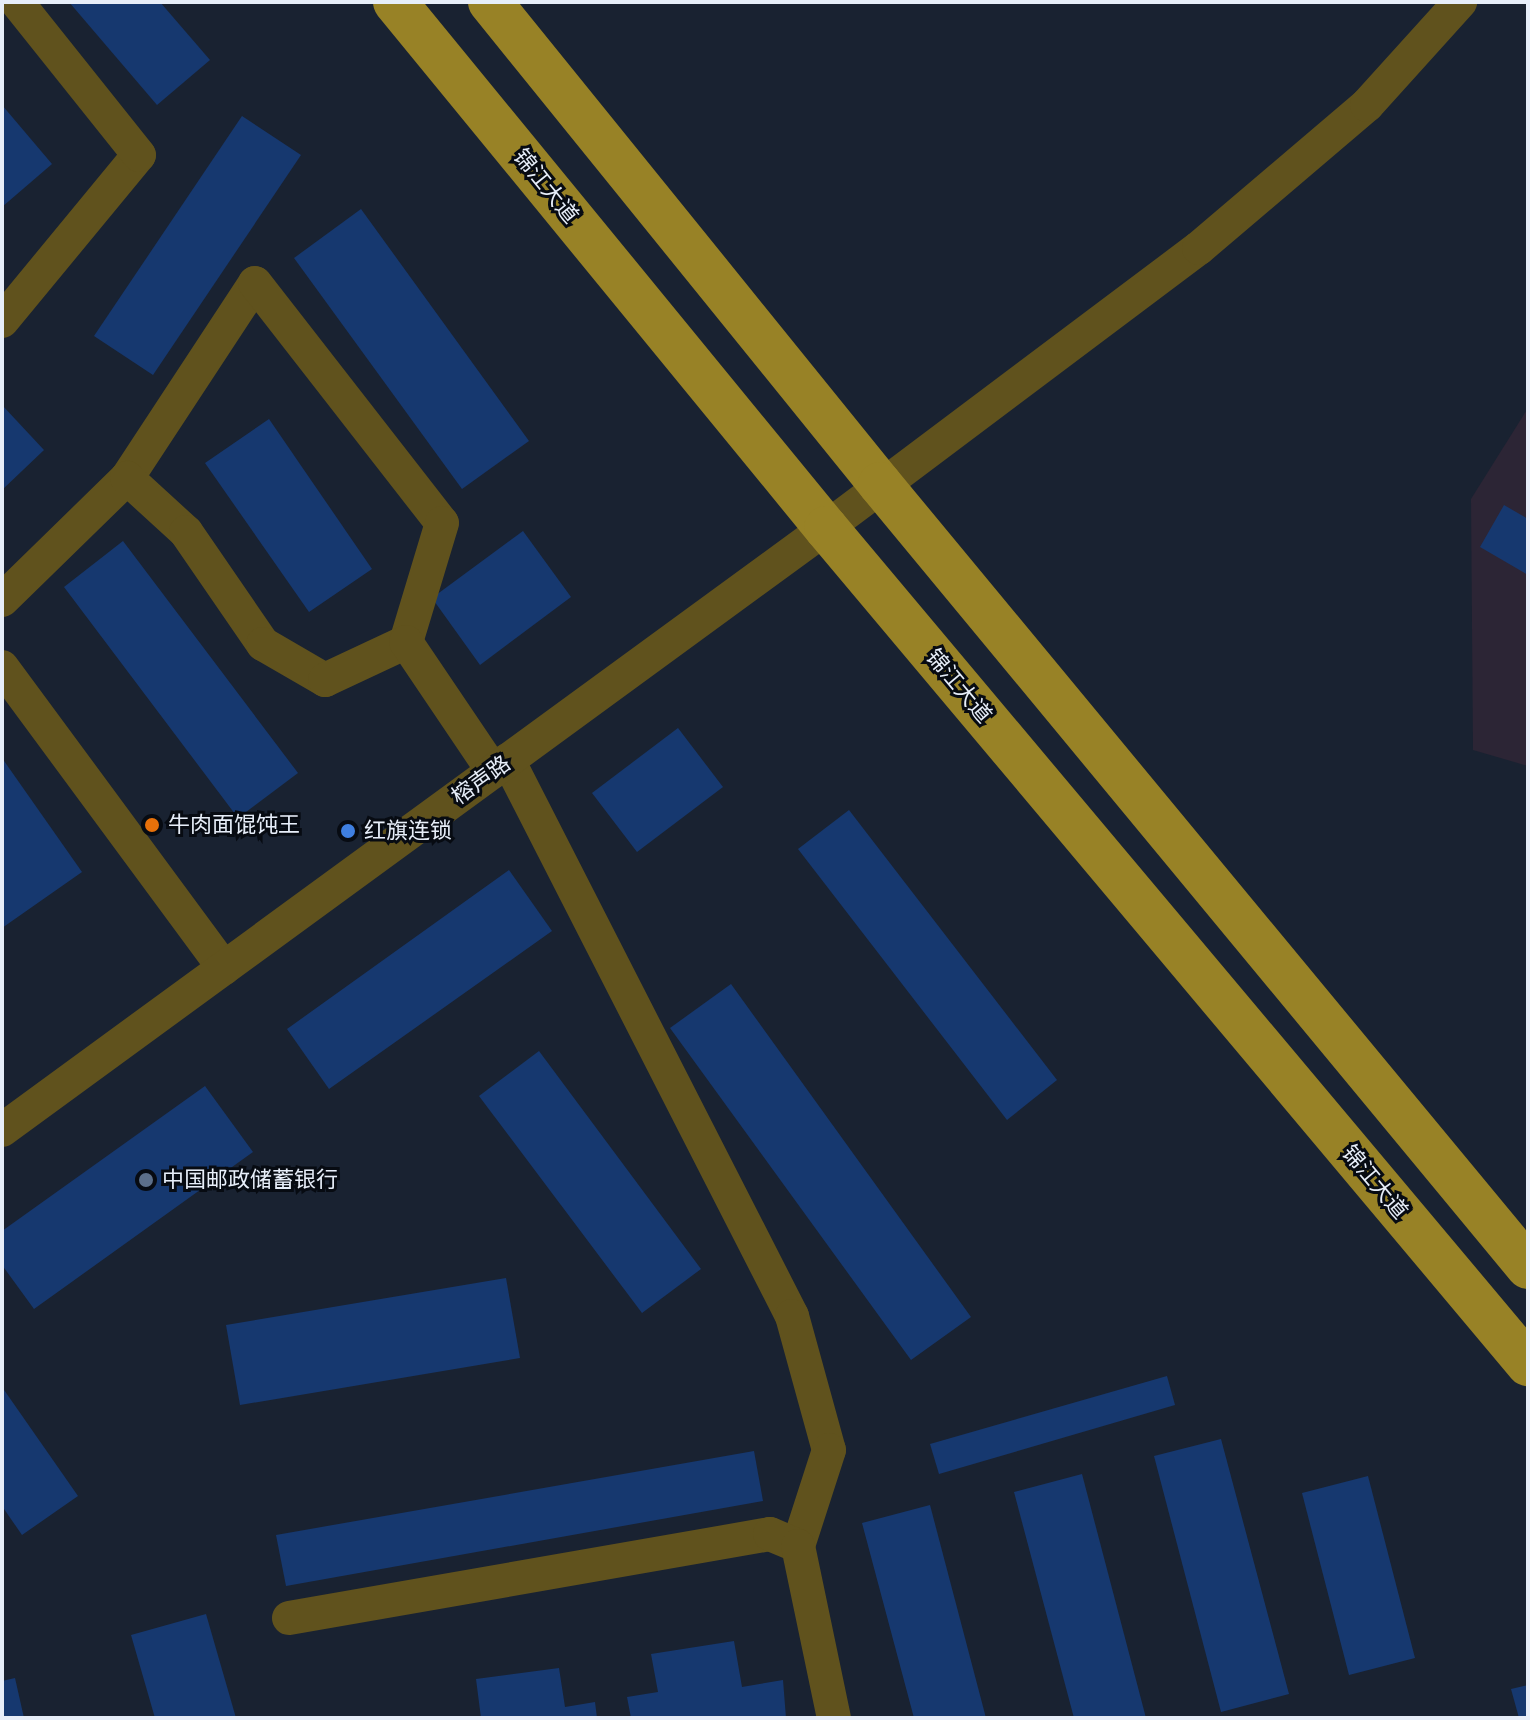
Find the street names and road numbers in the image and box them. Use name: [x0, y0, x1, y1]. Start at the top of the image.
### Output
street label: 锦江大道: [508, 143, 584, 229]
street label: 锦江大道: [921, 644, 997, 728]
street label: 榕声路: [447, 750, 515, 810]
street label: 锦江大道: [1337, 1140, 1413, 1224]

